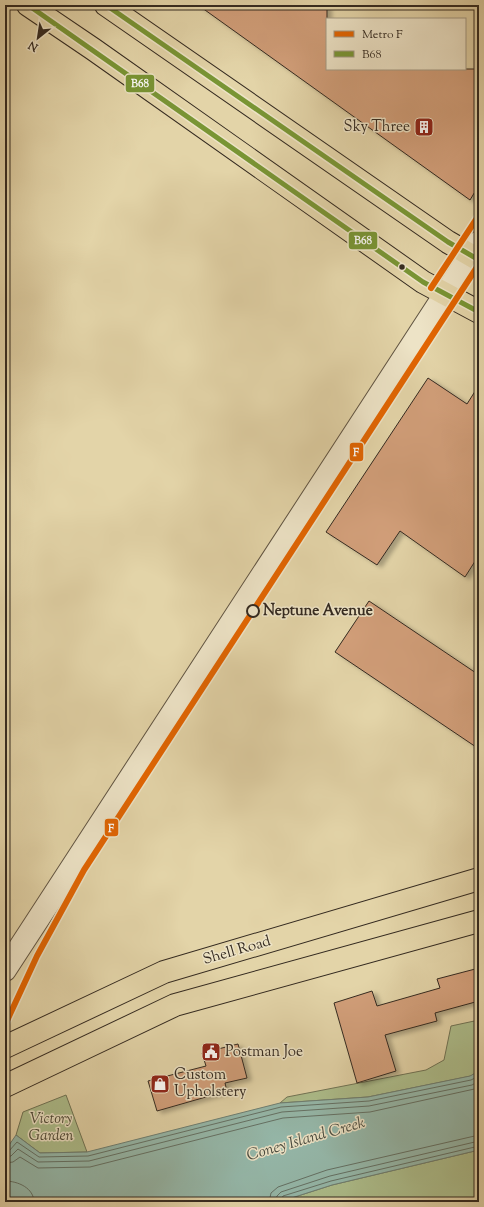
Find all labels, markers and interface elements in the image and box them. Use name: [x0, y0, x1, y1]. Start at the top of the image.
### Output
north arrow: [18, 18, 58, 58]
legend: [326, 18, 466, 70]
text: Metro F: [362, 26, 403, 44]
text: N: [26, 37, 42, 55]
text: B68: [362, 46, 382, 64]
line badge: B68: [125, 74, 155, 93]
text: B68: [130, 76, 149, 92]
building icon: Sky Three: [413, 116, 435, 138]
place label: Sky Three: [344, 117, 410, 138]
line badge: B68: [348, 231, 378, 250]
text: B68: [353, 233, 372, 249]
unlabelled marker: [397, 262, 407, 272]
line badge: F: [349, 442, 364, 462]
text: F: [352, 445, 360, 461]
place label: Neptune Avenue: [263, 601, 373, 622]
marker: Neptune Avenue: [246, 604, 260, 618]
line badge: F: [104, 818, 119, 837]
text: F: [107, 821, 115, 837]
street label: Shell Road: [201, 931, 274, 971]
public building icon: Postman Joe: [200, 1041, 222, 1063]
place label: Postman Joe: [225, 1042, 303, 1063]
place label: Custom Upholstery: [174, 1065, 247, 1103]
shop icon: Custom Upholstery: [149, 1073, 171, 1095]
park label: Victory Garden: [29, 1109, 74, 1147]
water label: Coney Island Creek: [244, 1112, 368, 1168]

